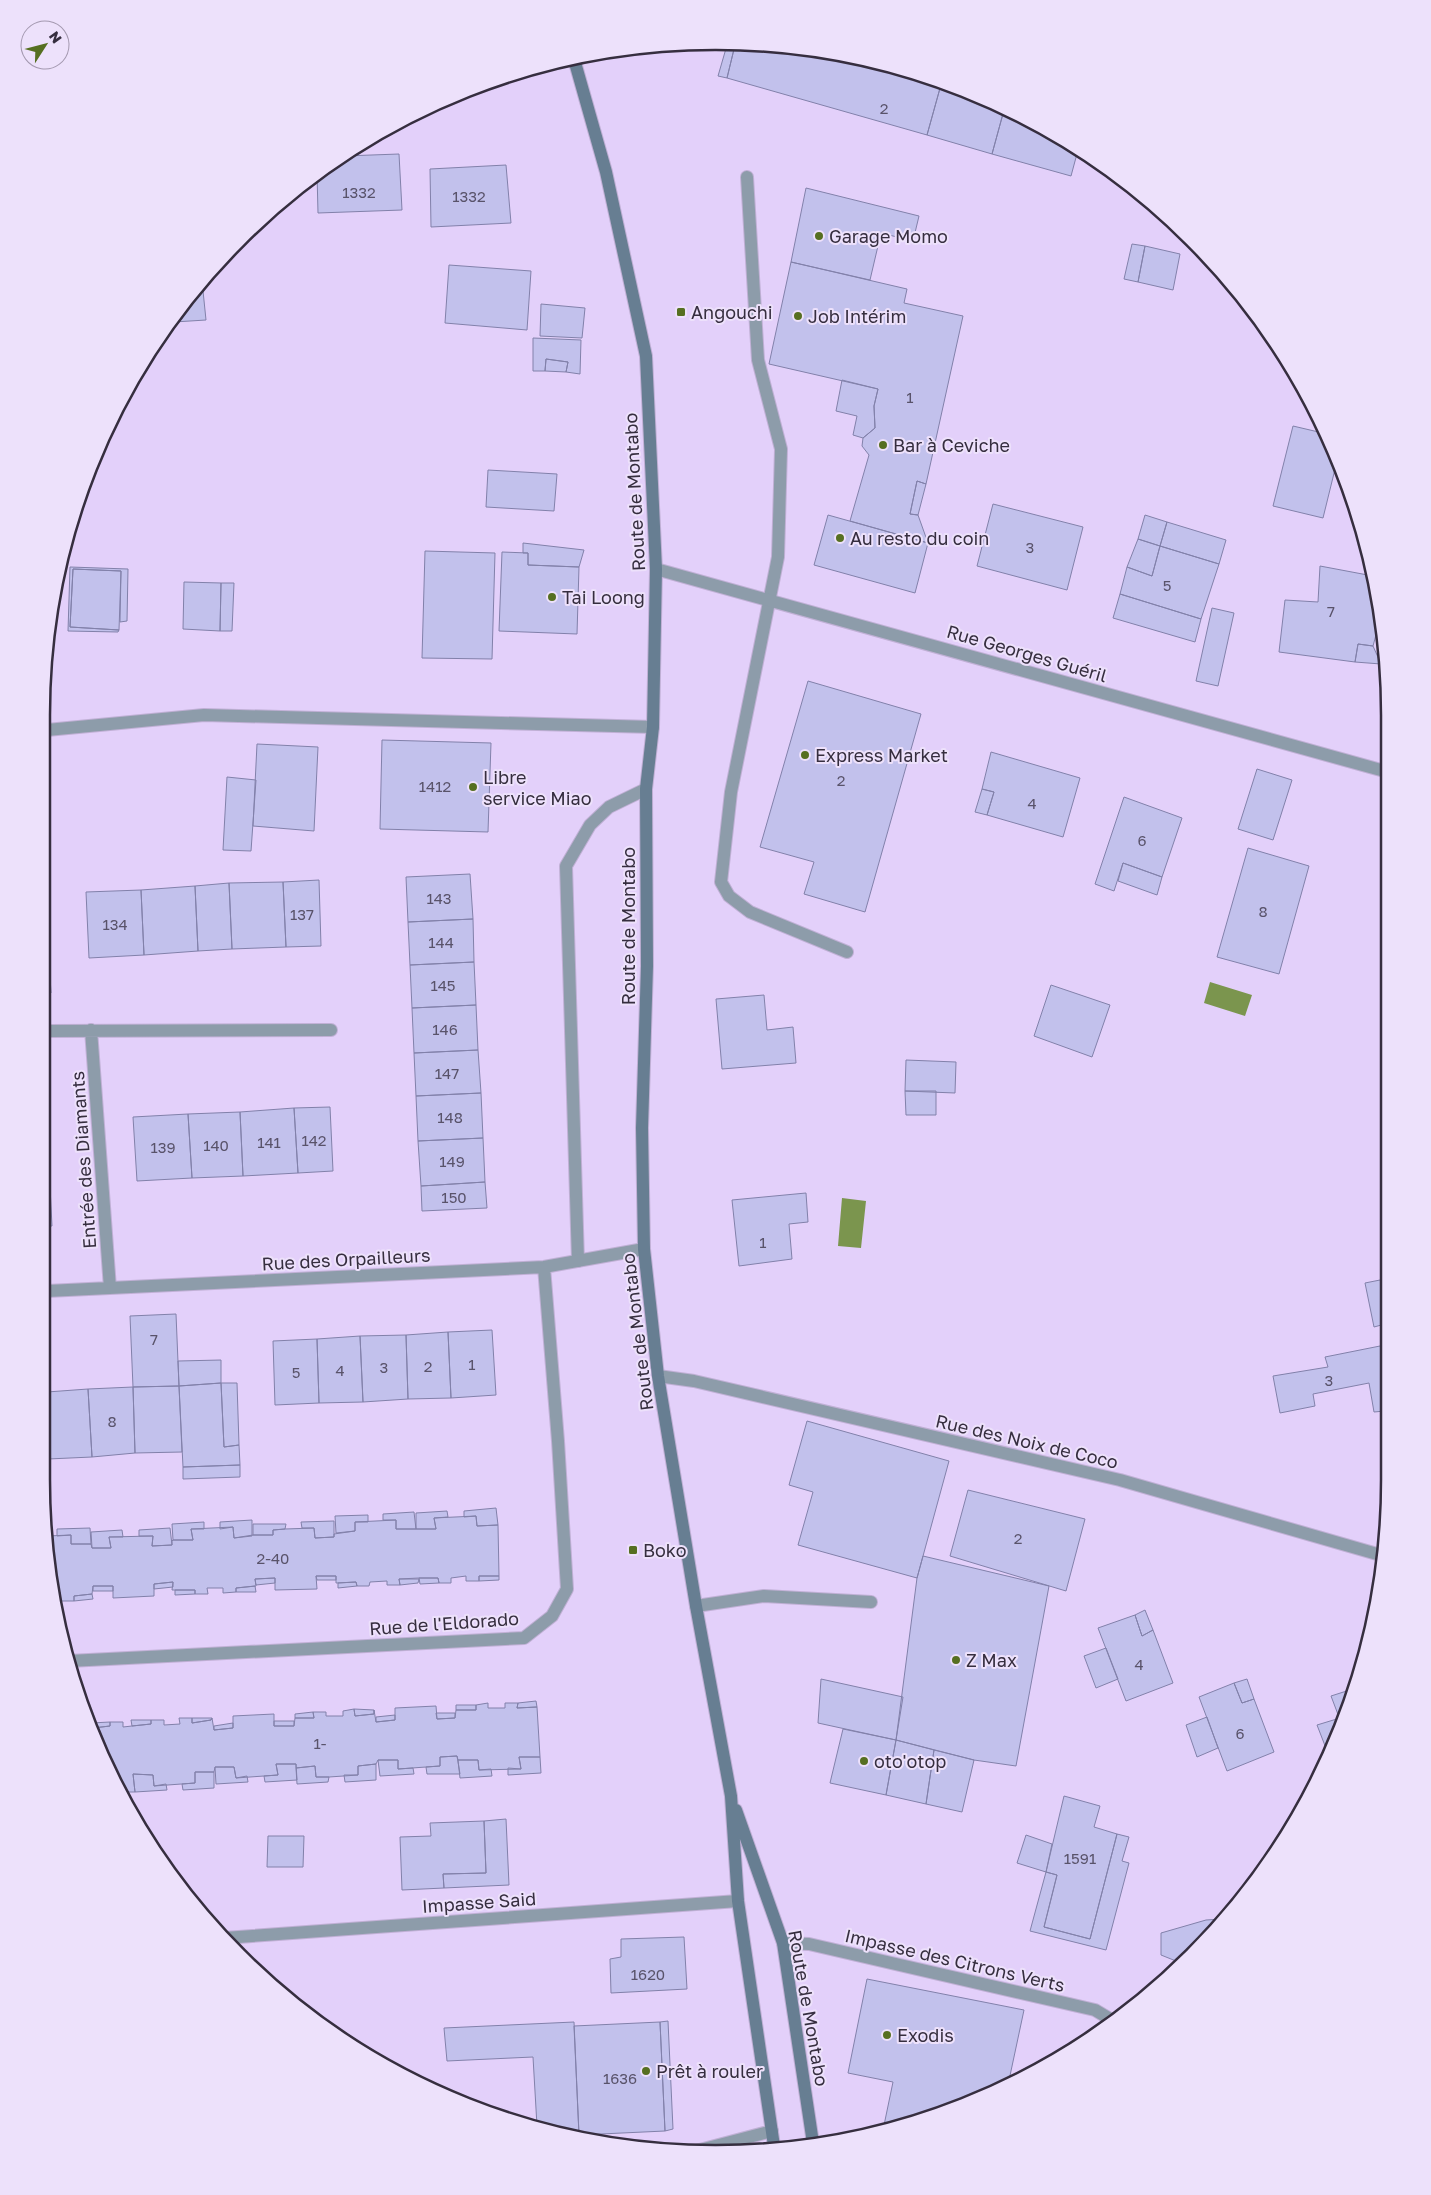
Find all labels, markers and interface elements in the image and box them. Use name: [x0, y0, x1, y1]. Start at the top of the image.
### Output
north arrow: [20, 20, 70, 70]
text: N: [46, 28, 66, 46]
house number: 2: [880, 99, 888, 117]
house number: 1332: [342, 183, 376, 201]
house number: 1332: [452, 187, 486, 205]
place label: Garage Momo: [829, 225, 948, 247]
marker: Garage Momo: [813, 230, 825, 242]
place label: Angouchi: [691, 301, 773, 323]
place label: Job Intérim: [808, 305, 906, 327]
marker: Angouchi: [675, 306, 687, 318]
marker: Job Intérim: [792, 310, 804, 322]
house number: 1: [906, 388, 914, 406]
street label: Route de Montabo: [619, 412, 649, 572]
place label: Bar à Ceviche: [893, 434, 1010, 456]
marker: Bar à Ceviche: [877, 439, 889, 451]
place label: Au resto du coin: [850, 527, 989, 549]
marker: Au resto du coin: [834, 532, 846, 544]
house number: 3: [1026, 538, 1034, 556]
house number: 5: [1163, 576, 1171, 594]
place label: Tai Loong: [562, 586, 645, 608]
marker: Tai Loong: [546, 591, 558, 603]
house number: 7: [1327, 602, 1335, 620]
street label: Rue Georges Guéril: [944, 620, 1110, 686]
place label: Express Market: [815, 744, 948, 766]
marker: Express Market: [799, 749, 811, 761]
place label: Libre service Miao: [483, 766, 591, 809]
house number: 2: [837, 771, 845, 789]
house number: 1412: [419, 777, 451, 795]
marker: Libre service Miao: [467, 781, 479, 793]
house number: 4: [1027, 794, 1037, 812]
house number: 6: [1137, 831, 1147, 849]
street label: Route de Montabo: [617, 847, 639, 1005]
house number: 143: [426, 889, 452, 907]
house number: 8: [1258, 902, 1268, 920]
house number: 137: [290, 905, 314, 923]
house number: 134: [102, 915, 128, 933]
house number: 144: [428, 933, 454, 951]
house number: 145: [430, 976, 456, 994]
house number: 146: [432, 1020, 458, 1038]
house number: 147: [435, 1064, 459, 1082]
street label: Entrée des Diamants: [66, 1070, 100, 1250]
house number: 148: [437, 1108, 463, 1126]
house number: 142: [301, 1131, 327, 1149]
house number: 141: [257, 1133, 281, 1151]
house number: 140: [203, 1136, 229, 1154]
house number: 139: [150, 1138, 176, 1156]
house number: 149: [439, 1152, 465, 1170]
house number: 150: [441, 1188, 467, 1206]
house number: 1: [759, 1233, 767, 1251]
street label: Rue des Orpailleurs: [261, 1244, 431, 1274]
street label: Route de Montabo: [616, 1252, 658, 1412]
house number: 7: [150, 1330, 158, 1348]
house number: 1: [468, 1355, 476, 1373]
house number: 2: [424, 1357, 432, 1375]
house number: 3: [380, 1358, 388, 1376]
house number: 4: [335, 1361, 345, 1379]
house number: 5: [292, 1363, 300, 1381]
house number: 3: [1325, 1371, 1333, 1389]
street label: Rue des Noix de Coco: [934, 1409, 1120, 1473]
house number: 8: [107, 1412, 117, 1430]
house number: 2: [1014, 1529, 1022, 1547]
place label: Boko: [643, 1539, 686, 1561]
marker: Boko: [627, 1544, 639, 1556]
house number: 2-40: [257, 1549, 289, 1567]
street label: Rue de l'Eldorado: [368, 1607, 520, 1639]
place label: Z Max: [966, 1649, 1017, 1671]
marker: Z Max: [950, 1654, 962, 1666]
house number: 4: [1134, 1655, 1144, 1673]
house number: 6: [1235, 1724, 1245, 1742]
house number: 1-: [314, 1734, 327, 1752]
place label: oto'otop: [874, 1750, 946, 1772]
marker: oto'otop: [858, 1755, 870, 1767]
house number: 1591: [1064, 1849, 1096, 1867]
street label: Impasse Said: [421, 1887, 537, 1917]
street label: Impasse des Citrons Verts: [843, 1924, 1067, 1996]
street label: Route de Montabo: [784, 1928, 834, 2088]
house number: 1620: [631, 1965, 665, 1983]
place label: Exodis: [897, 2024, 954, 2046]
marker: Exodis: [881, 2029, 893, 2041]
place label: Prêt à rouler: [656, 2060, 763, 2082]
marker: Prêt à rouler: [640, 2065, 652, 2077]
house number: 1636: [603, 2069, 637, 2087]

